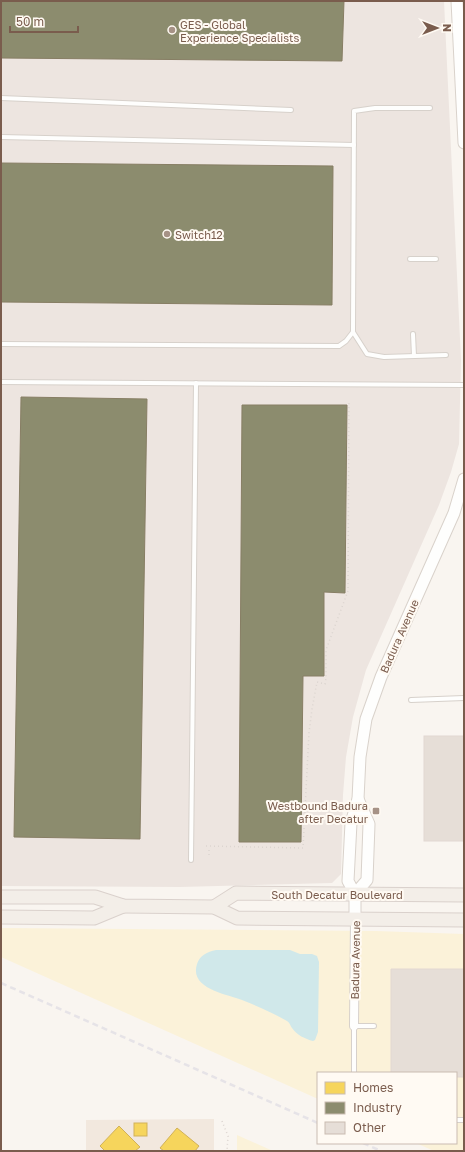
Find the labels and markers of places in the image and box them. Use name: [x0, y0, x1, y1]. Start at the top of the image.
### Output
place label: GES - Global Experience Specialists: [180, 18, 299, 44]
marker: GES - Global Experience Specialists: [167, 25, 177, 35]
place label: Switch12: [175, 228, 223, 241]
marker: Switch12: [162, 229, 172, 239]
place label: Westbound Badura after Decatur: [268, 799, 369, 825]
marker: Westbound Badura after Decatur: [371, 806, 381, 816]

